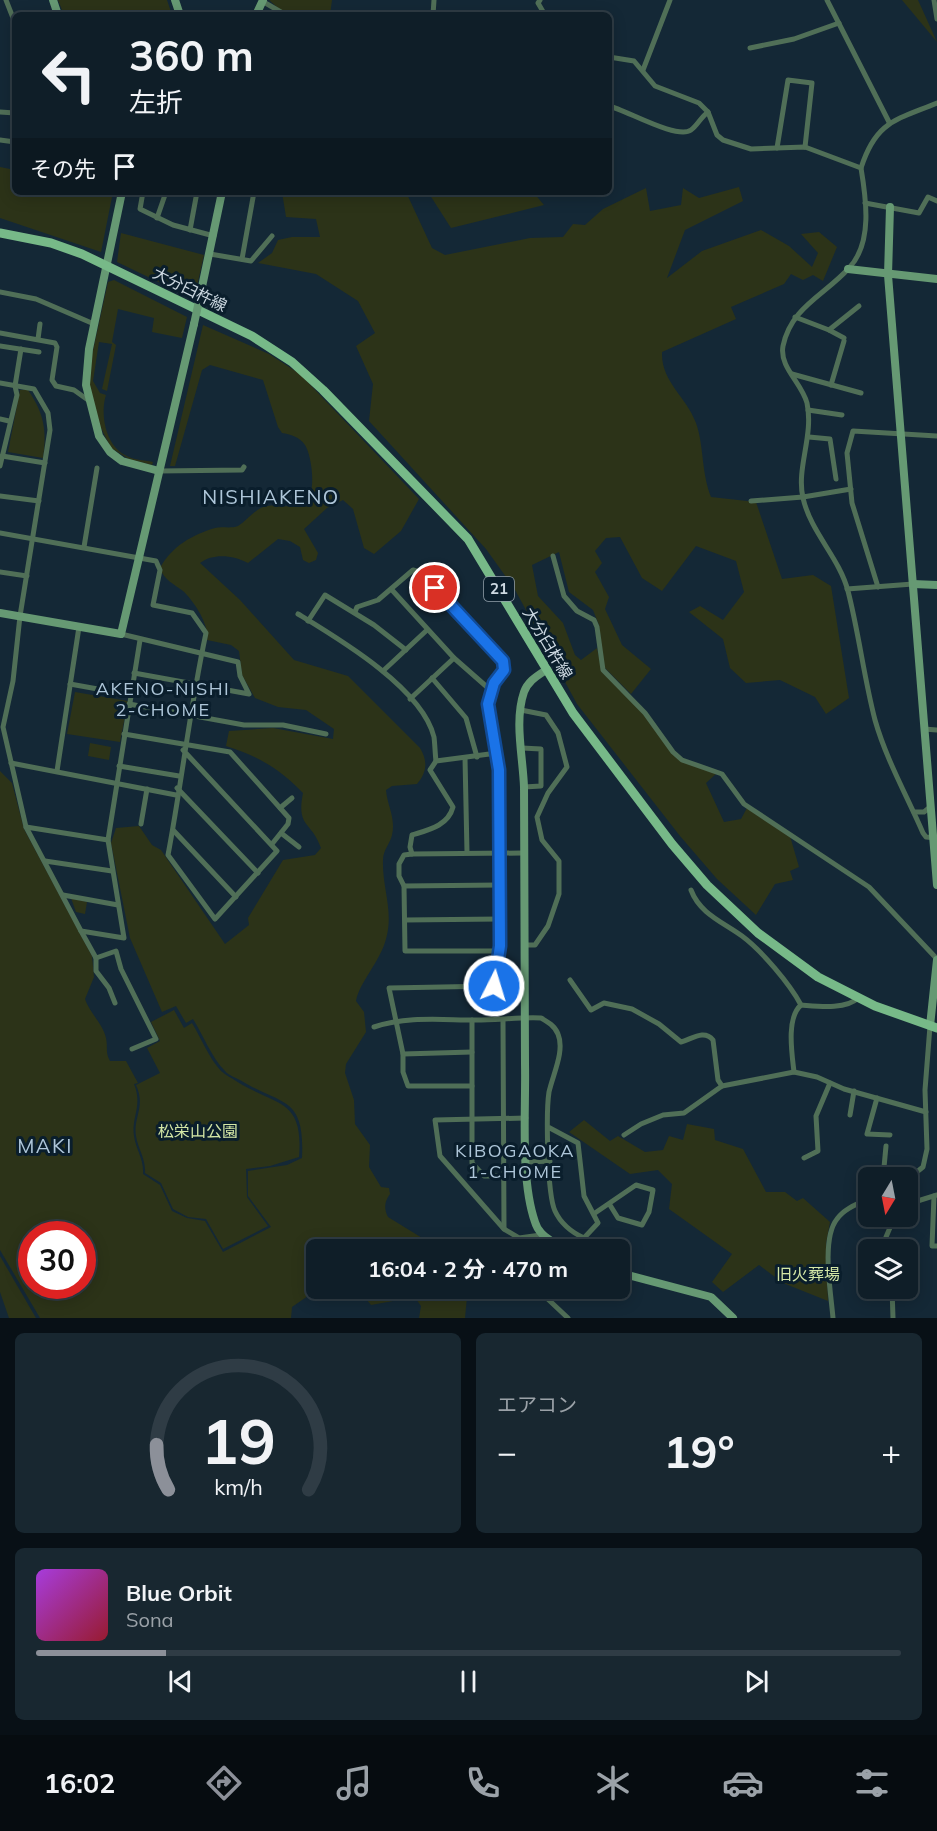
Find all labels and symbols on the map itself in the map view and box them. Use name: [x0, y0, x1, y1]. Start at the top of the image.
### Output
street label: 大分臼杵線: [150, 262, 230, 316]
district label: NISHIAKENO: [202, 484, 340, 509]
pin: [409, 562, 460, 613]
road number: 21: [484, 577, 514, 601]
street label: 大分臼杵線: [519, 604, 577, 682]
district label: AKENO-NISHI 2-CHOME: [96, 677, 230, 721]
position arrow: [462, 954, 526, 1018]
park label: 松栄山公園: [158, 1121, 238, 1141]
district label: MAKI: [17, 1133, 73, 1158]
district label: KIBOGAOKA 1-CHOME: [455, 1139, 575, 1183]
north arrow: [858, 1167, 918, 1227]
speed limit sign: 30: [18, 1221, 96, 1299]
park label: 旧火葬場: [776, 1264, 840, 1284]

